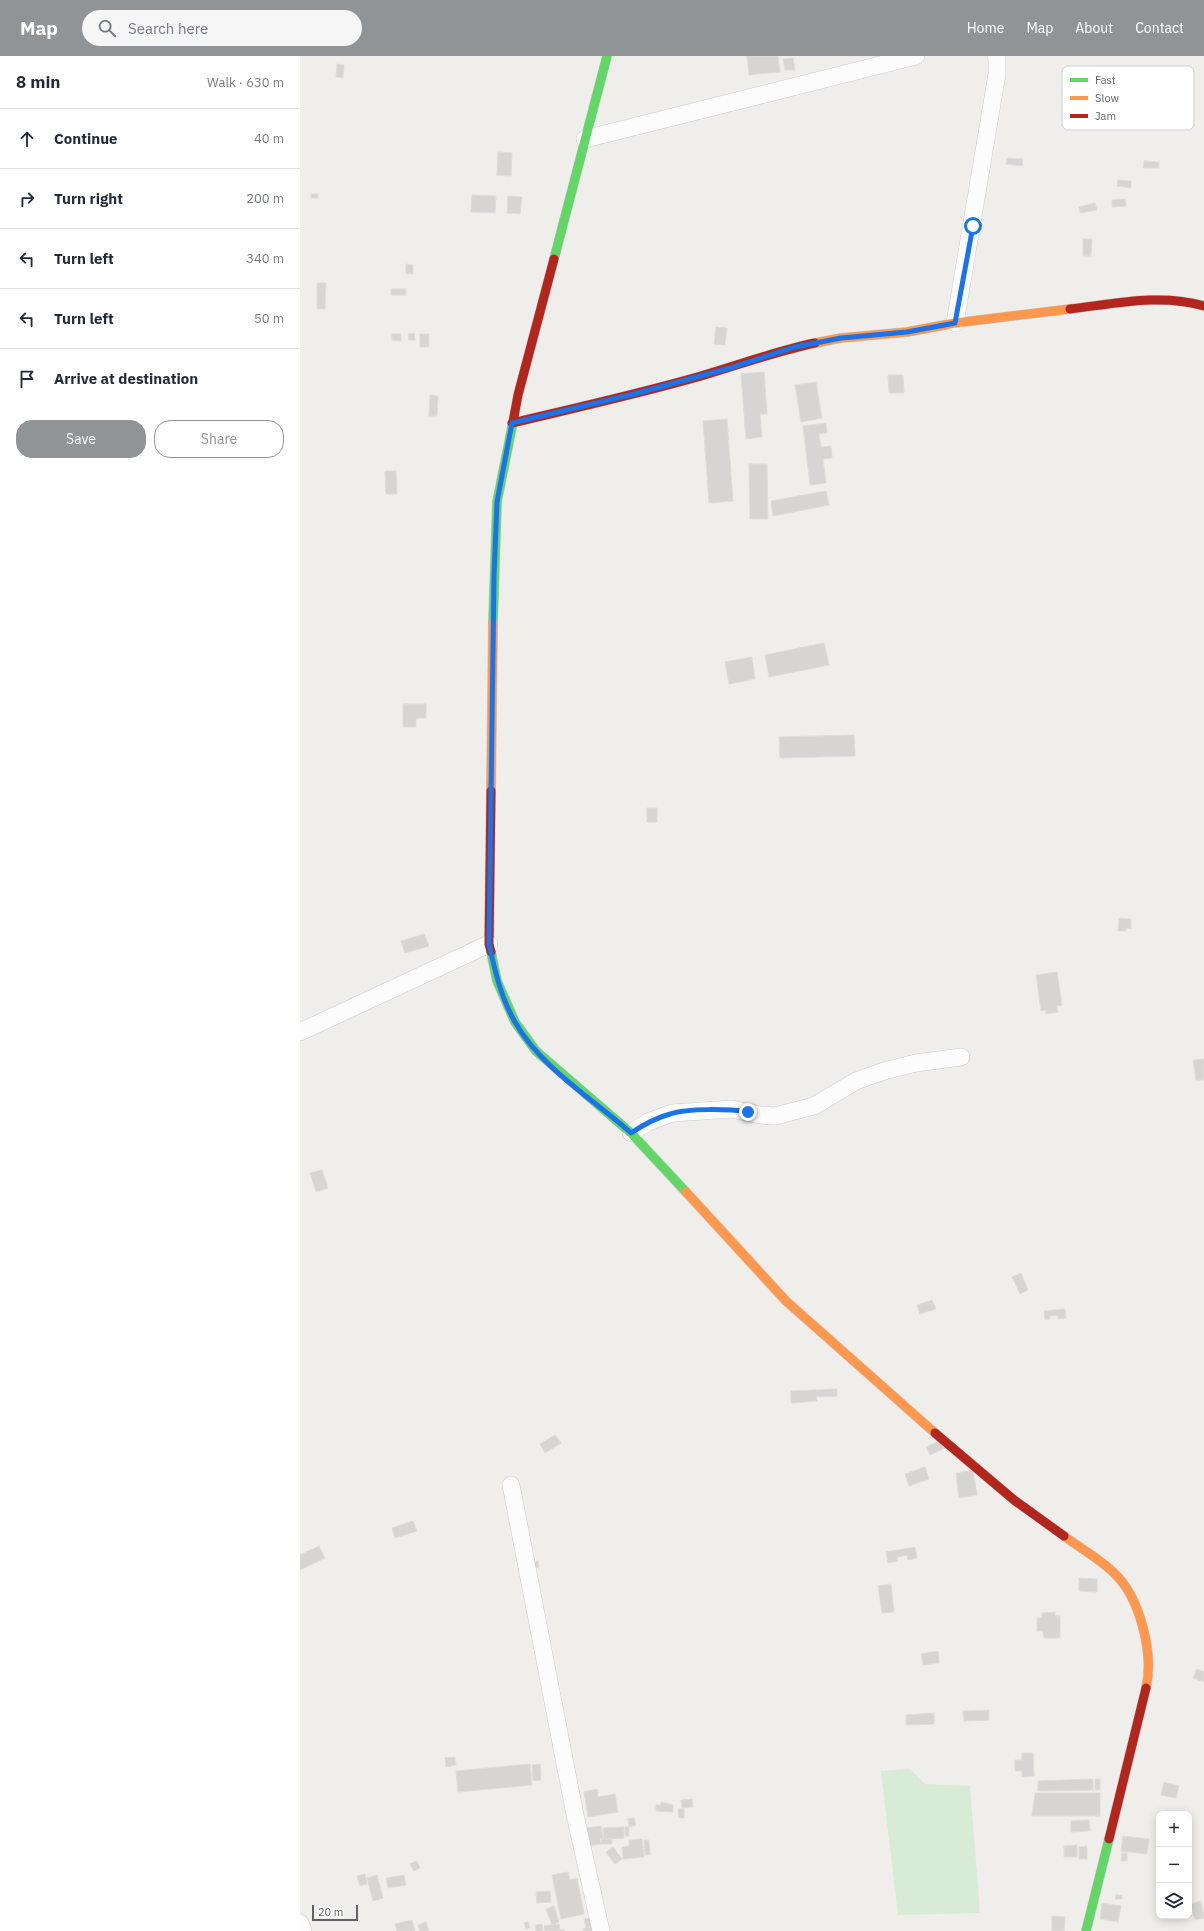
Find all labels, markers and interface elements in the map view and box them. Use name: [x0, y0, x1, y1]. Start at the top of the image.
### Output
search box: [82, 10, 362, 46]
text: Map: [20, 16, 58, 40]
icon: search: [96, 17, 118, 39]
text: Search here: [128, 19, 208, 38]
text: Home: [967, 19, 1004, 37]
text: Map: [1026, 19, 1053, 37]
text: About: [1075, 19, 1113, 37]
text: Contact: [1135, 19, 1184, 37]
legend: [1062, 66, 1194, 130]
text: 8 min: [16, 71, 60, 93]
text: Fast: [1095, 73, 1116, 87]
text: Walk · 630 m: [207, 74, 284, 91]
text: Slow: [1095, 91, 1119, 105]
text: Jam: [1095, 109, 1116, 123]
icon: ahead: [16, 128, 38, 150]
text: Continue: [54, 129, 118, 148]
text: 40 m: [254, 130, 284, 147]
icon: right: [16, 188, 38, 210]
text: Turn right: [54, 189, 123, 208]
text: 200 m: [246, 190, 284, 207]
route start: [964, 217, 982, 235]
icon: left: [16, 248, 38, 270]
text: Turn left: [54, 249, 114, 268]
text: 340 m: [246, 250, 284, 267]
icon: left: [16, 308, 38, 330]
text: Turn left: [54, 309, 114, 328]
text: 50 m: [254, 310, 284, 327]
icon: arrive: [16, 368, 38, 390]
text: Arrive at destination: [54, 369, 198, 388]
button: Save: [16, 420, 146, 458]
button: Share: [154, 420, 284, 458]
route end: [739, 1103, 757, 1121]
map controls: [1156, 1811, 1192, 1919]
button: +: [1156, 1811, 1192, 1847]
button: −: [1156, 1847, 1192, 1883]
button: layers: [1156, 1883, 1192, 1919]
scale bar: [312, 1903, 358, 1922]
text: 20 m: [318, 1905, 343, 1919]

